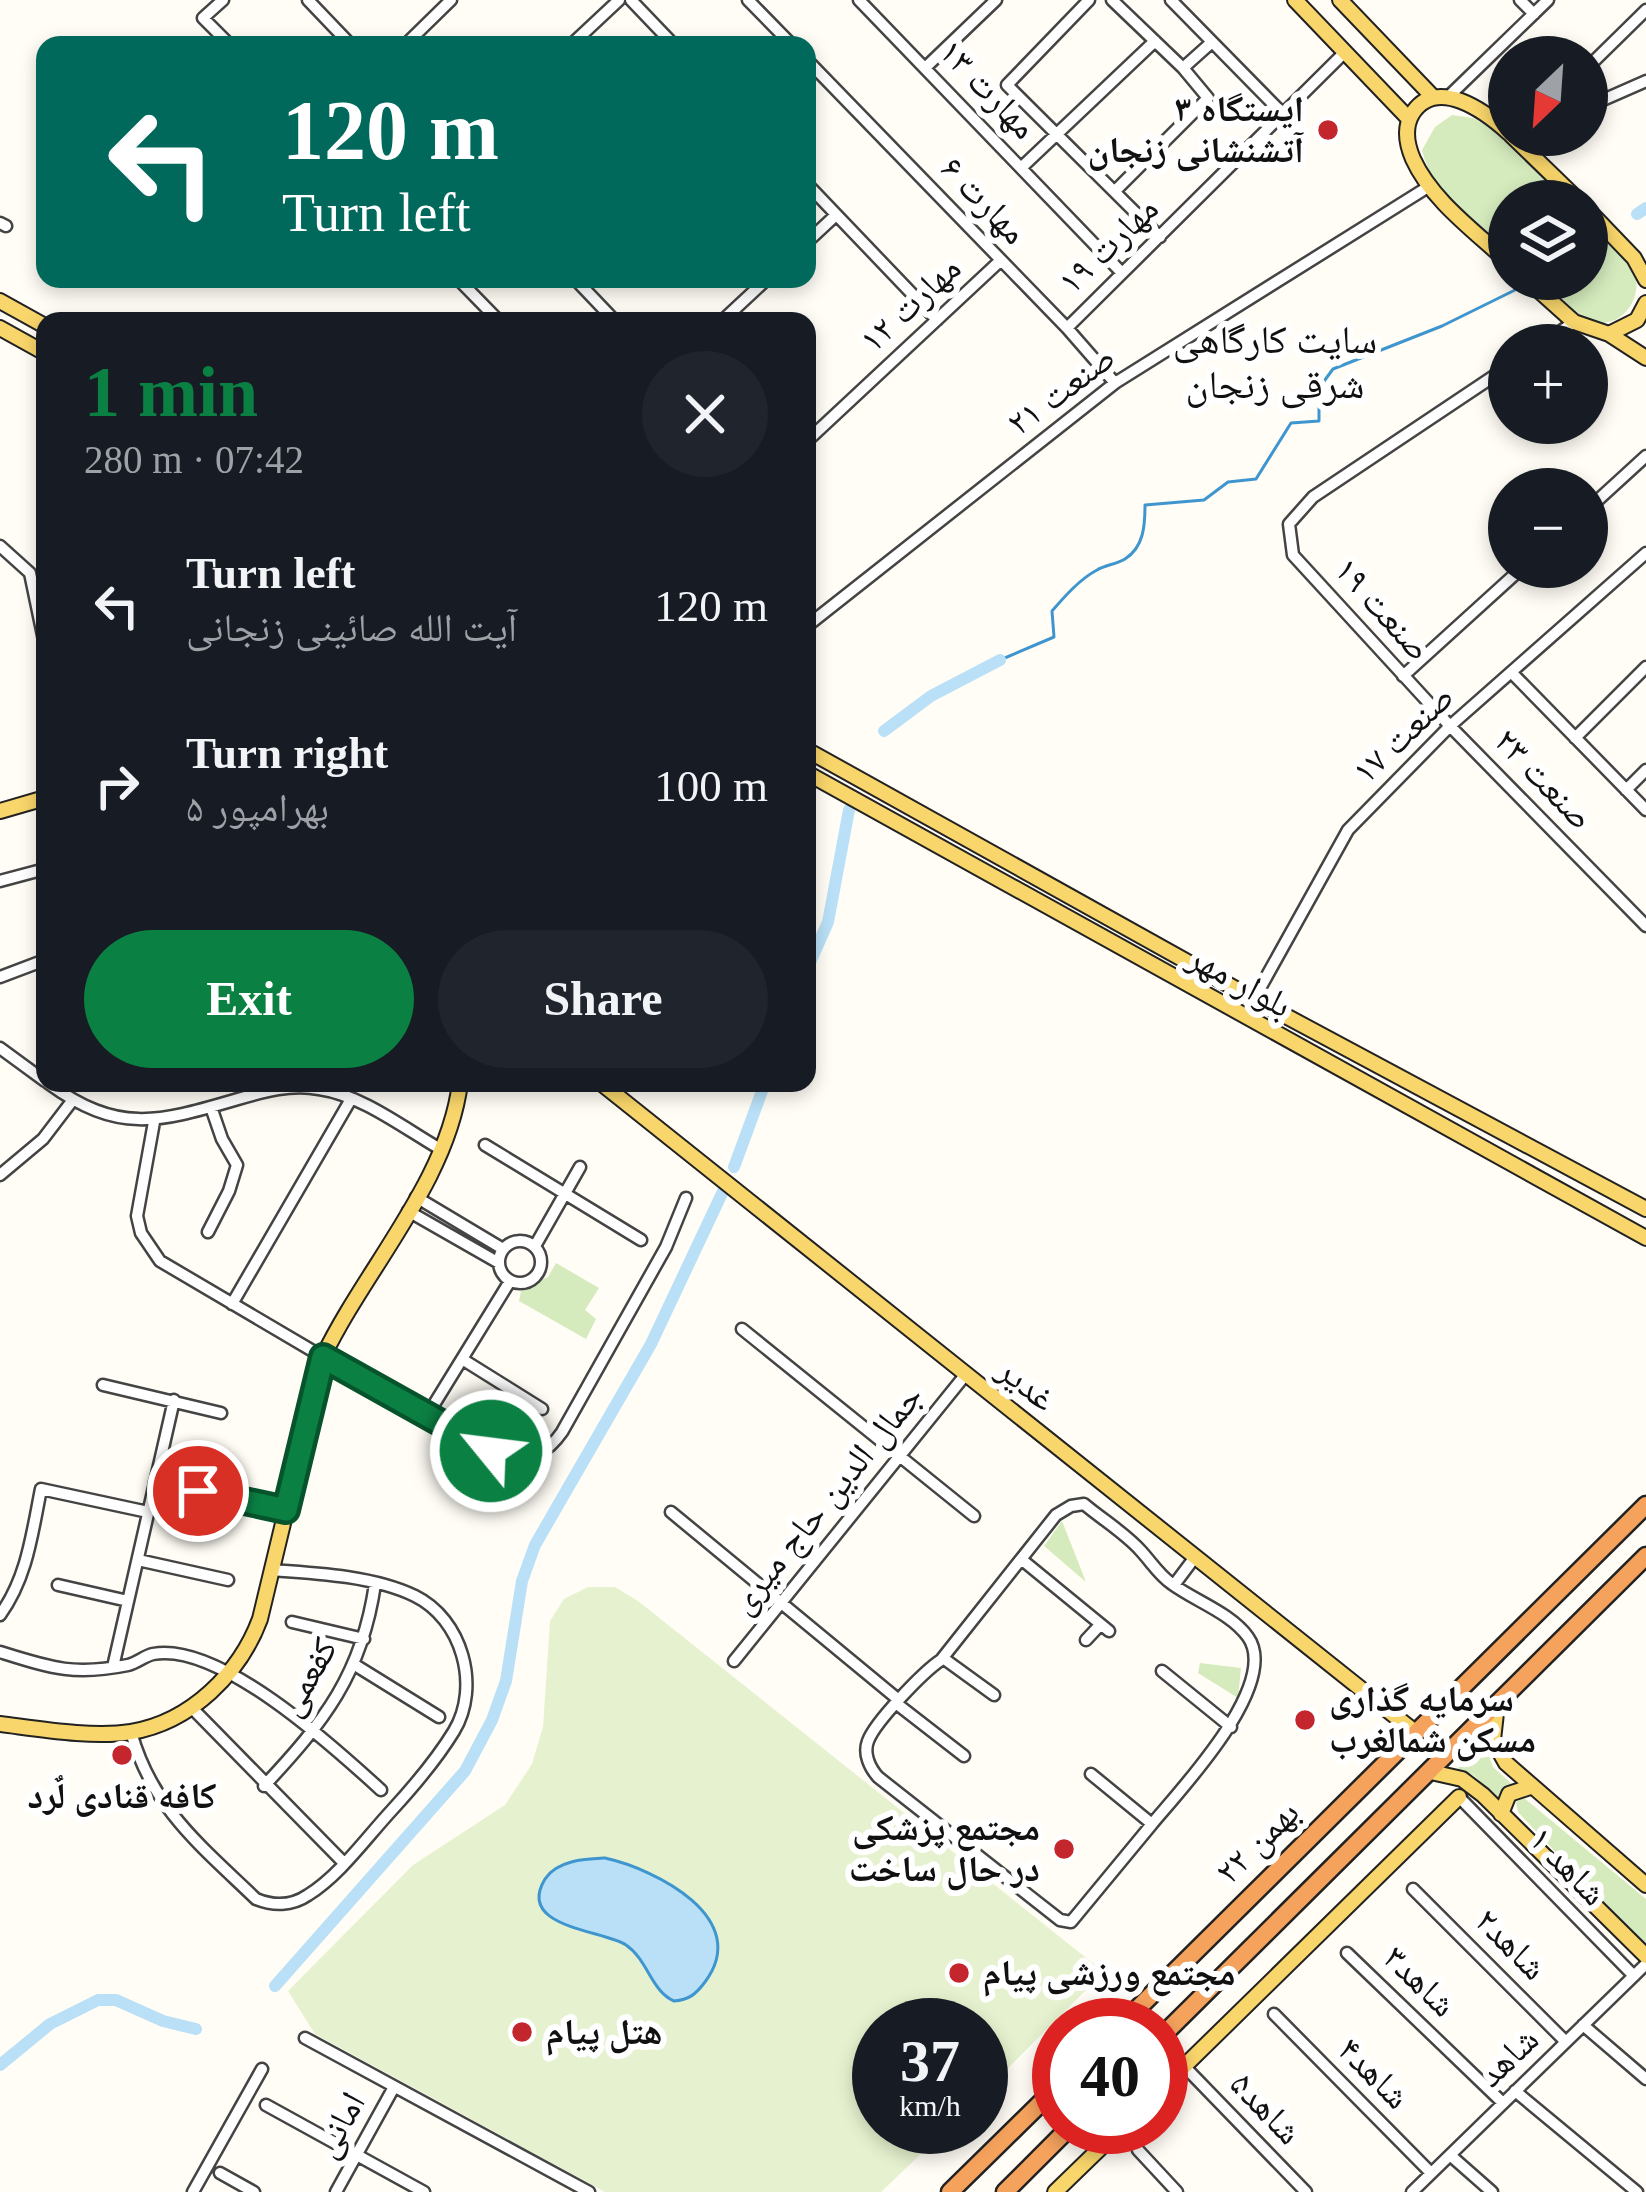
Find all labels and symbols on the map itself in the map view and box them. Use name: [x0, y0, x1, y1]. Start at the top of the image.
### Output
street label: مهارت ۱۳: [931, 31, 1045, 147]
north arrow: [1488, 36, 1608, 156]
place label: ایستگاه ۳ آتشنشانی زنجان: [1087, 89, 1304, 172]
marker: ایستگاه ۳ آتشنشانی زنجان: [1315, 117, 1341, 143]
street label: مهارت ۶: [933, 148, 1035, 252]
street label: مهارت ۱۹: [1050, 188, 1166, 302]
street label: مهارت ۱۲: [852, 248, 968, 360]
district label: سایت کارگاهی شرقی زنجان: [1173, 318, 1377, 409]
street label: صنعت ۲۱: [999, 337, 1123, 443]
street label: صنعت ۱۹: [1326, 549, 1440, 669]
street label: صنعت ۱۷: [1344, 676, 1462, 792]
street label: صنعت ۲۳: [1486, 720, 1602, 838]
street label: بلوار مهر: [1181, 936, 1299, 1026]
street label: غدیر: [989, 1348, 1064, 1419]
street label: جمال الدین حاج میری: [721, 1376, 932, 1623]
position arrow: [428, 1388, 554, 1514]
pin: [147, 1440, 249, 1542]
street label: کفعمی: [269, 1631, 346, 1724]
place label: سرمایه گذاری مسکن شمالغرب: [1329, 1679, 1536, 1762]
marker: سرمایه گذاری مسکن شمالغرب: [1292, 1707, 1318, 1733]
marker: کافه قنادی لٌرد: [109, 1742, 135, 1768]
place label: کافه قنادی لٌرد: [28, 1774, 217, 1817]
street label: ۲۲ بهمن: [1207, 1792, 1308, 1893]
place label: مجتمع پزشکی در حال ساخت: [849, 1808, 1040, 1891]
street label: شاهد ۱: [1521, 1819, 1615, 1913]
marker: مجتمع پزشکی در حال ساخت: [1051, 1836, 1077, 1862]
street label: شاهد۲: [1467, 1900, 1555, 1988]
street label: شاهد۳: [1376, 1937, 1464, 2025]
place label: مجتمع ورزشی پیام: [983, 1953, 1236, 1997]
marker: مجتمع ورزشی پیام: [946, 1960, 972, 1986]
speed limit sign: 40: [1032, 1998, 1188, 2154]
place label: هتل پیام: [546, 2012, 663, 2056]
marker: هتل پیام: [509, 2019, 535, 2045]
street label: شاهد: [1470, 2019, 1546, 2095]
street label: شاهد۴: [1330, 2029, 1418, 2117]
street label: شاهد۵: [1222, 2064, 1310, 2152]
street label: امانی: [305, 2085, 374, 2165]

